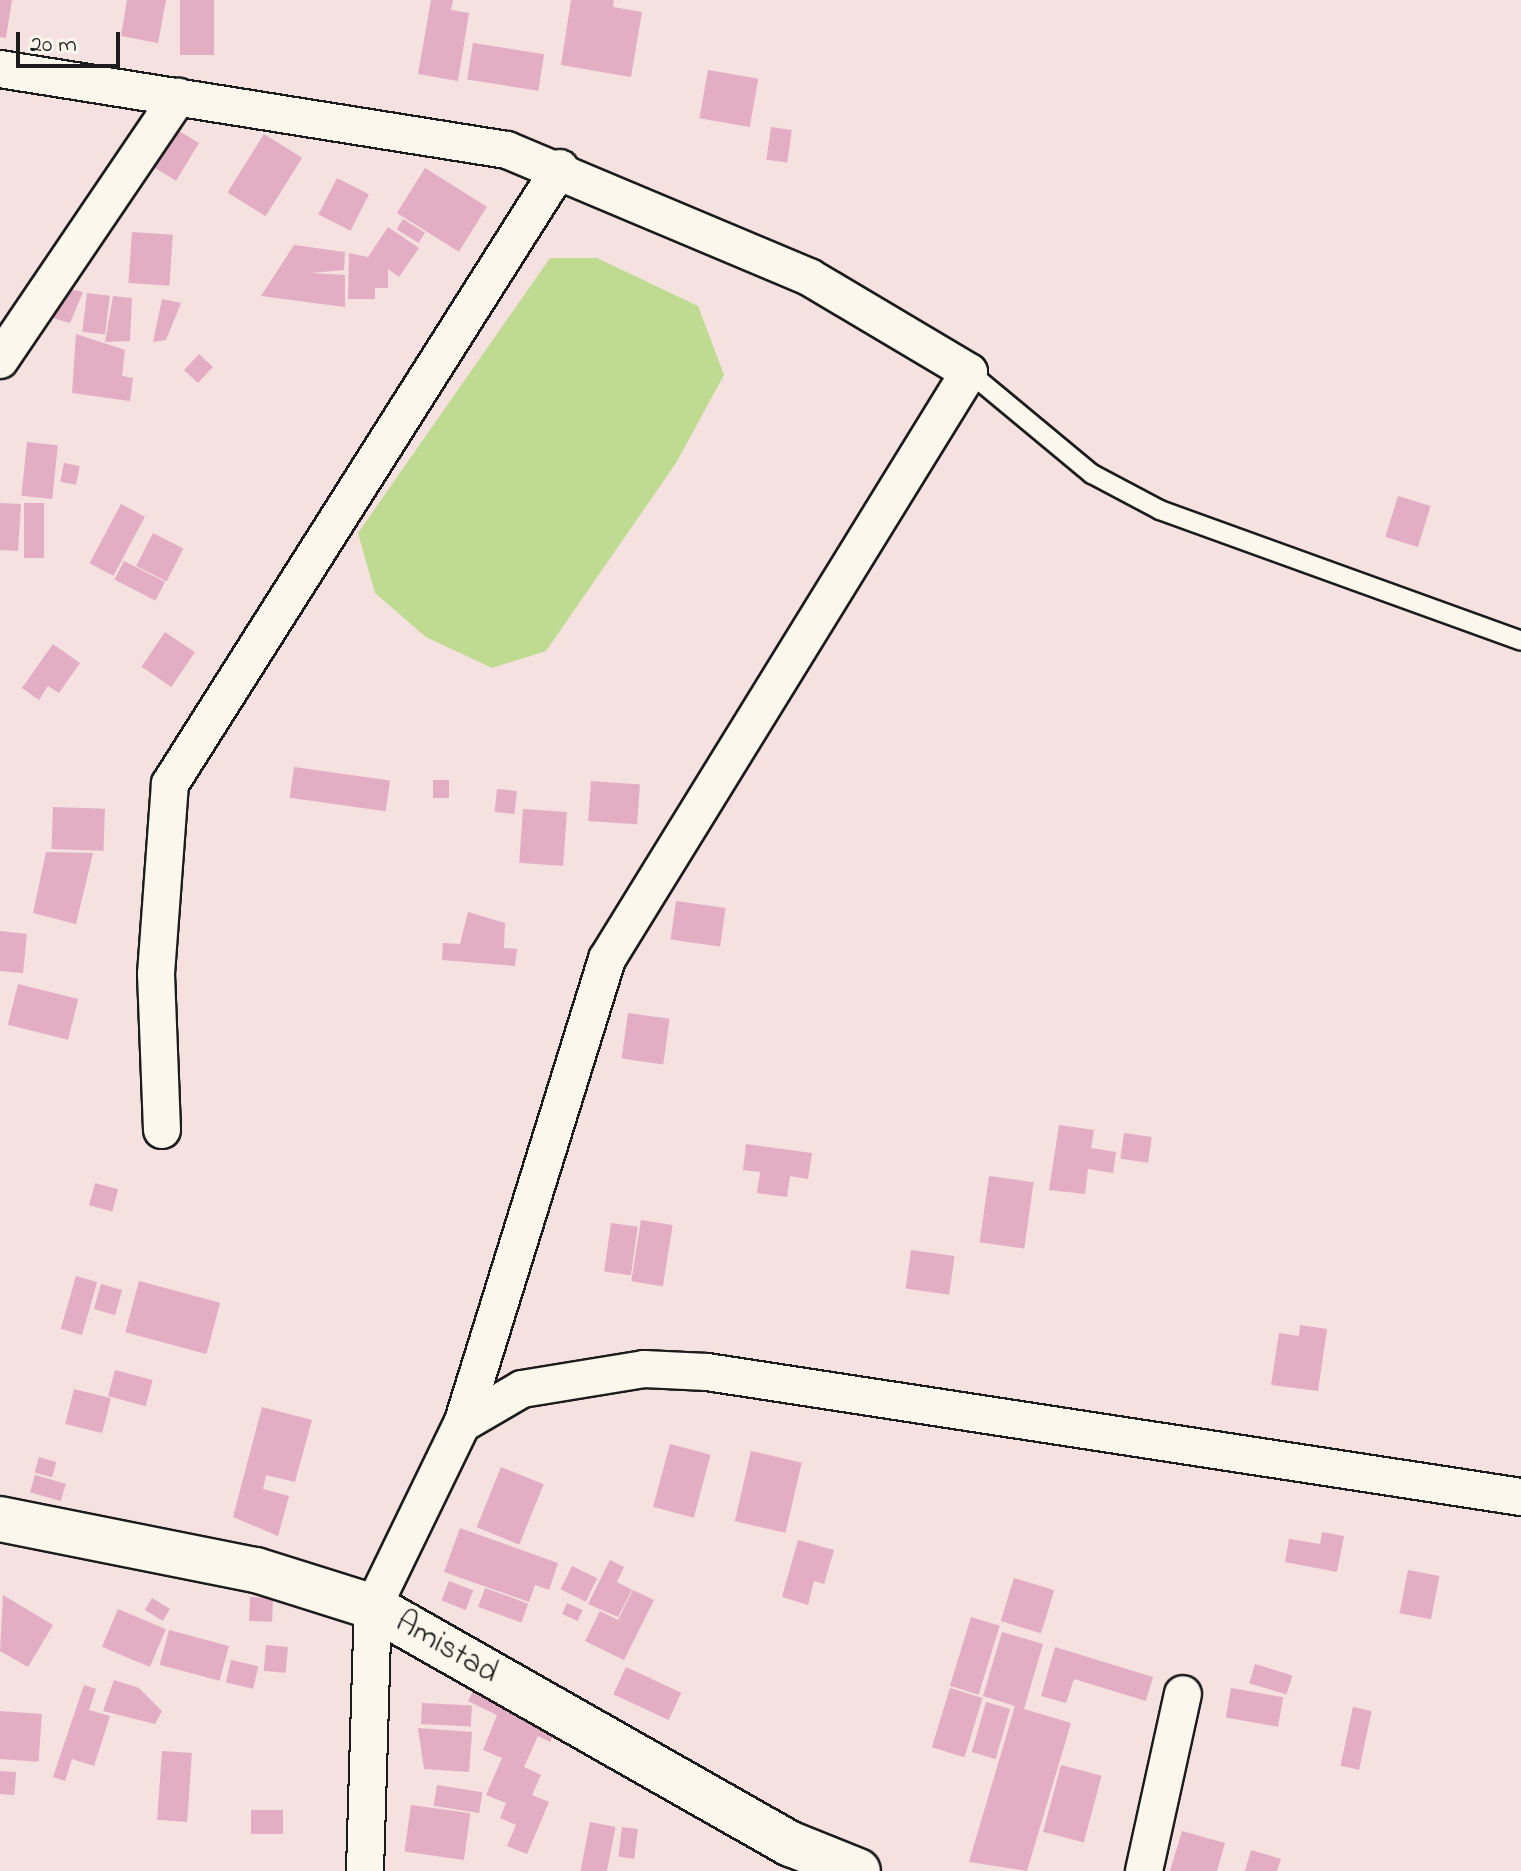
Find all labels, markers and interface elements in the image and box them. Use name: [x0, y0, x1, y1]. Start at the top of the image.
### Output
scale bar: [20, 16, 124, 66]
text: 20 m: [30, 28, 77, 63]
street label: Amistad: [388, 1604, 504, 1694]

